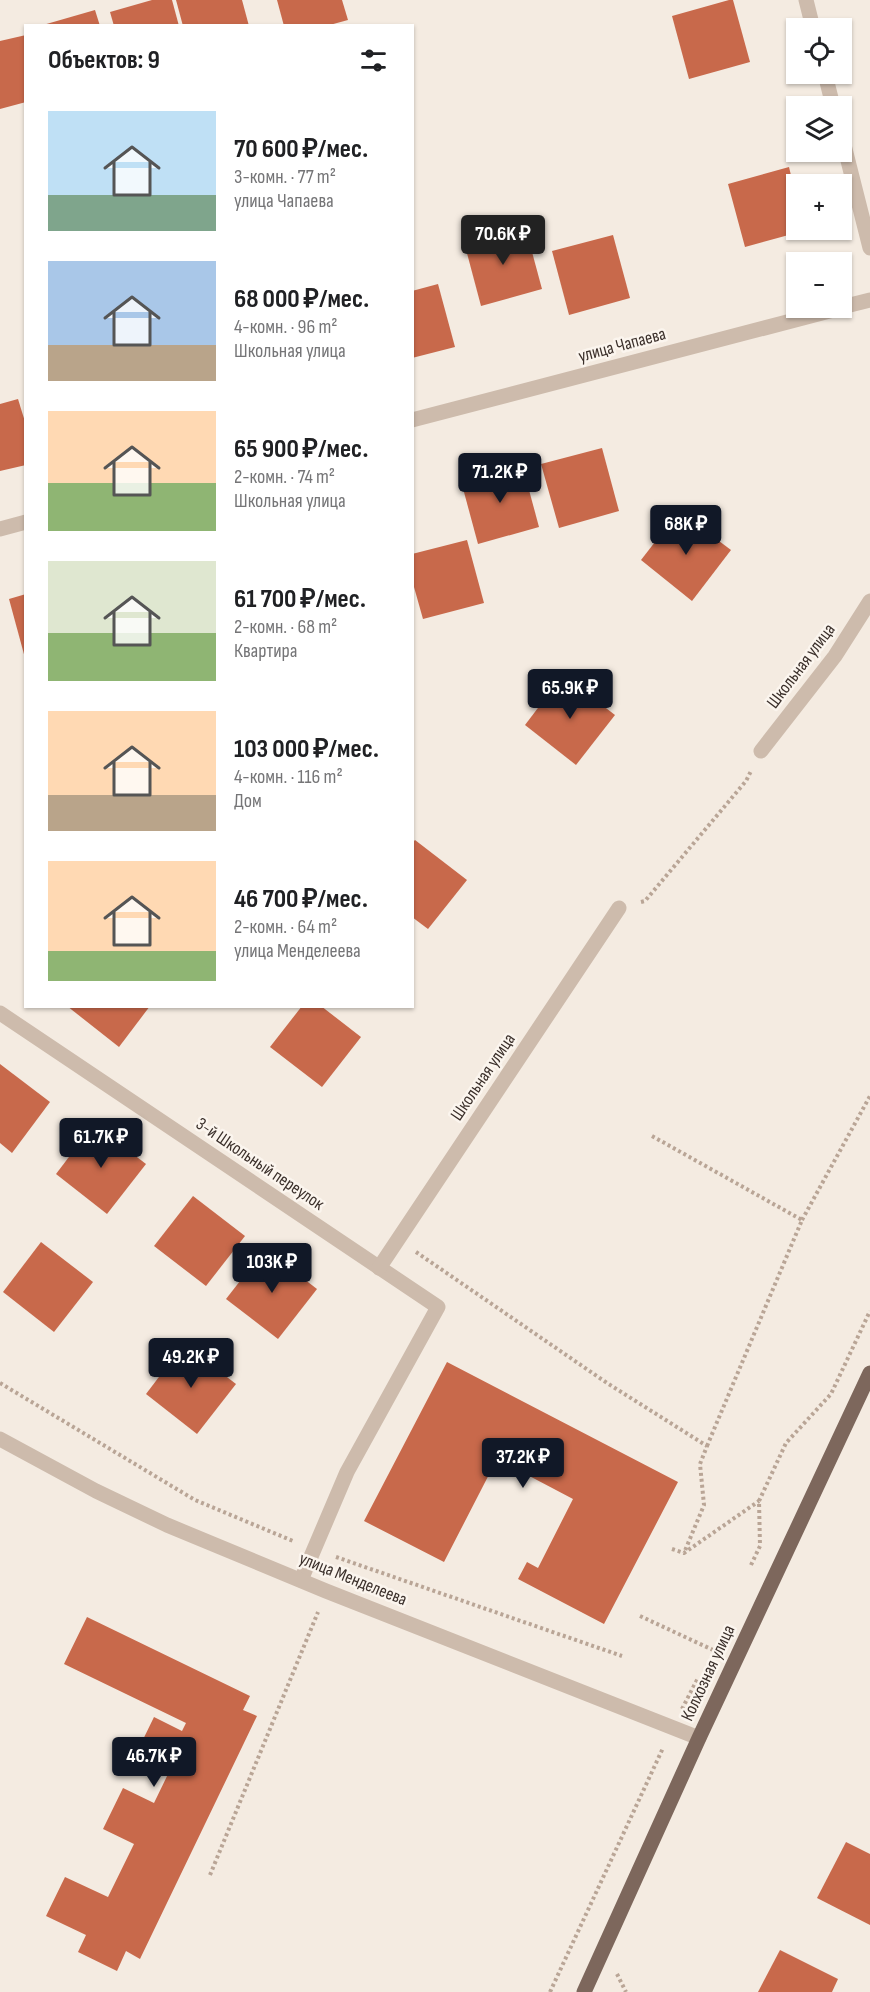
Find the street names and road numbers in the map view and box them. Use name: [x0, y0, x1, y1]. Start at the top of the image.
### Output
street label: улица Чапаева: [576, 323, 668, 367]
street label: Школьная улица: [762, 620, 840, 712]
street label: Школьная улица: [446, 1029, 520, 1125]
street label: 3-й Школьный переулок: [192, 1113, 328, 1215]
street label: улица Менделеева: [296, 1548, 410, 1610]
street label: Колхозная улица: [677, 1622, 739, 1724]

